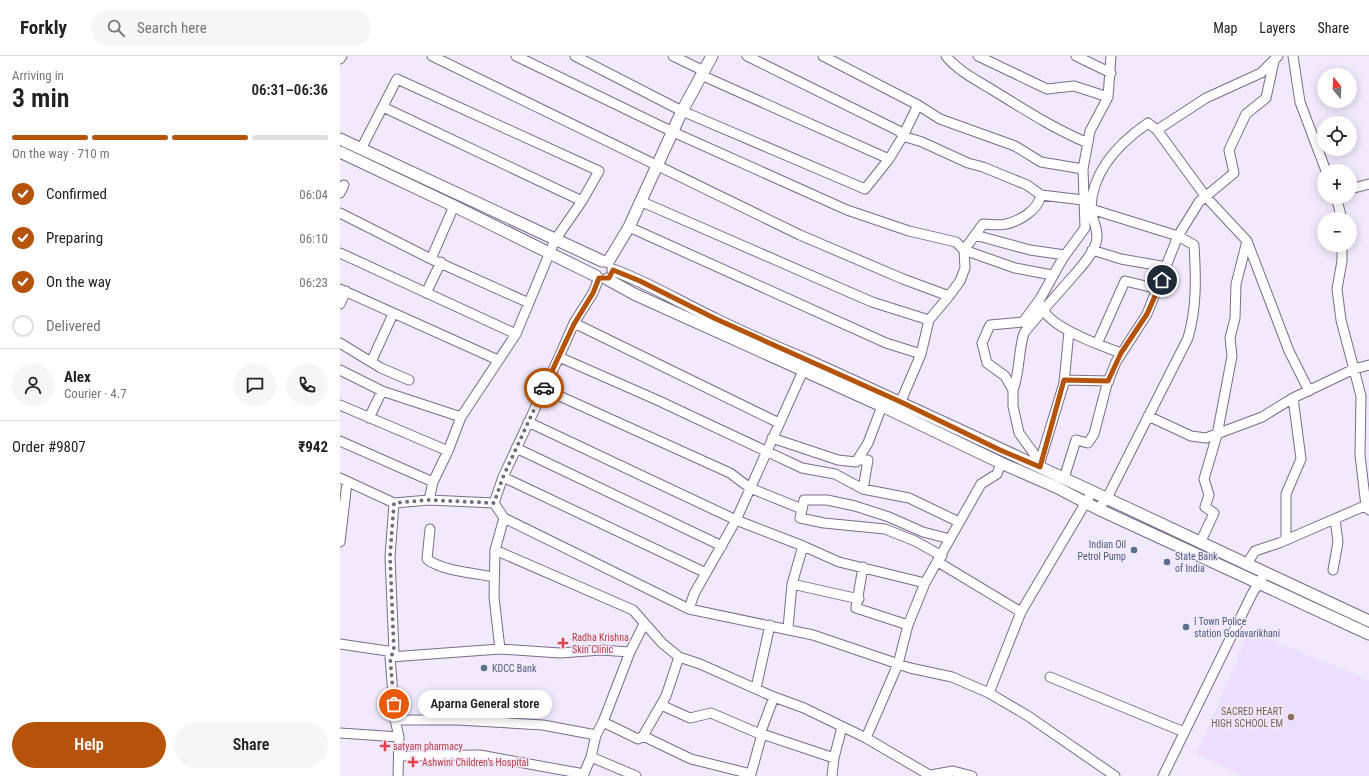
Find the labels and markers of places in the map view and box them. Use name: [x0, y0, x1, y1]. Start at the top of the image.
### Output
pin: [1145, 263, 1179, 297]
place label: Indian Oil Petrol Pump: [1077, 539, 1126, 562]
marker: Indian Oil Petrol Pump: [1129, 545, 1139, 555]
place label: State Bank of India: [1175, 551, 1218, 574]
marker: State Bank of India: [1162, 557, 1172, 567]
place label: I Town Police station Godavarikhani: [1194, 616, 1280, 639]
marker: I Town Police station Godavarikhani: [1181, 622, 1191, 632]
place label: Radha Krishna Skin Clinic: [572, 632, 629, 655]
marker: Radha Krishna Skin Clinic: [557, 637, 569, 649]
marker: KDCC Bank: [479, 663, 489, 673]
place label: KDCC Bank: [492, 663, 537, 674]
pin: [377, 687, 411, 721]
callout: Aparna General store: [418, 690, 552, 718]
place label: SACRED HEART HIGH SCHOOL EM: [1211, 706, 1283, 729]
marker: SACRED HEART HIGH SCHOOL EM: [1286, 712, 1296, 722]
marker: satyam pharmacy: [380, 741, 390, 751]
place label: satyam pharmacy: [393, 741, 463, 752]
marker: Ashwini Children's Hospital: [407, 756, 419, 768]
place label: Ashwini Children's Hospital: [422, 757, 529, 768]

